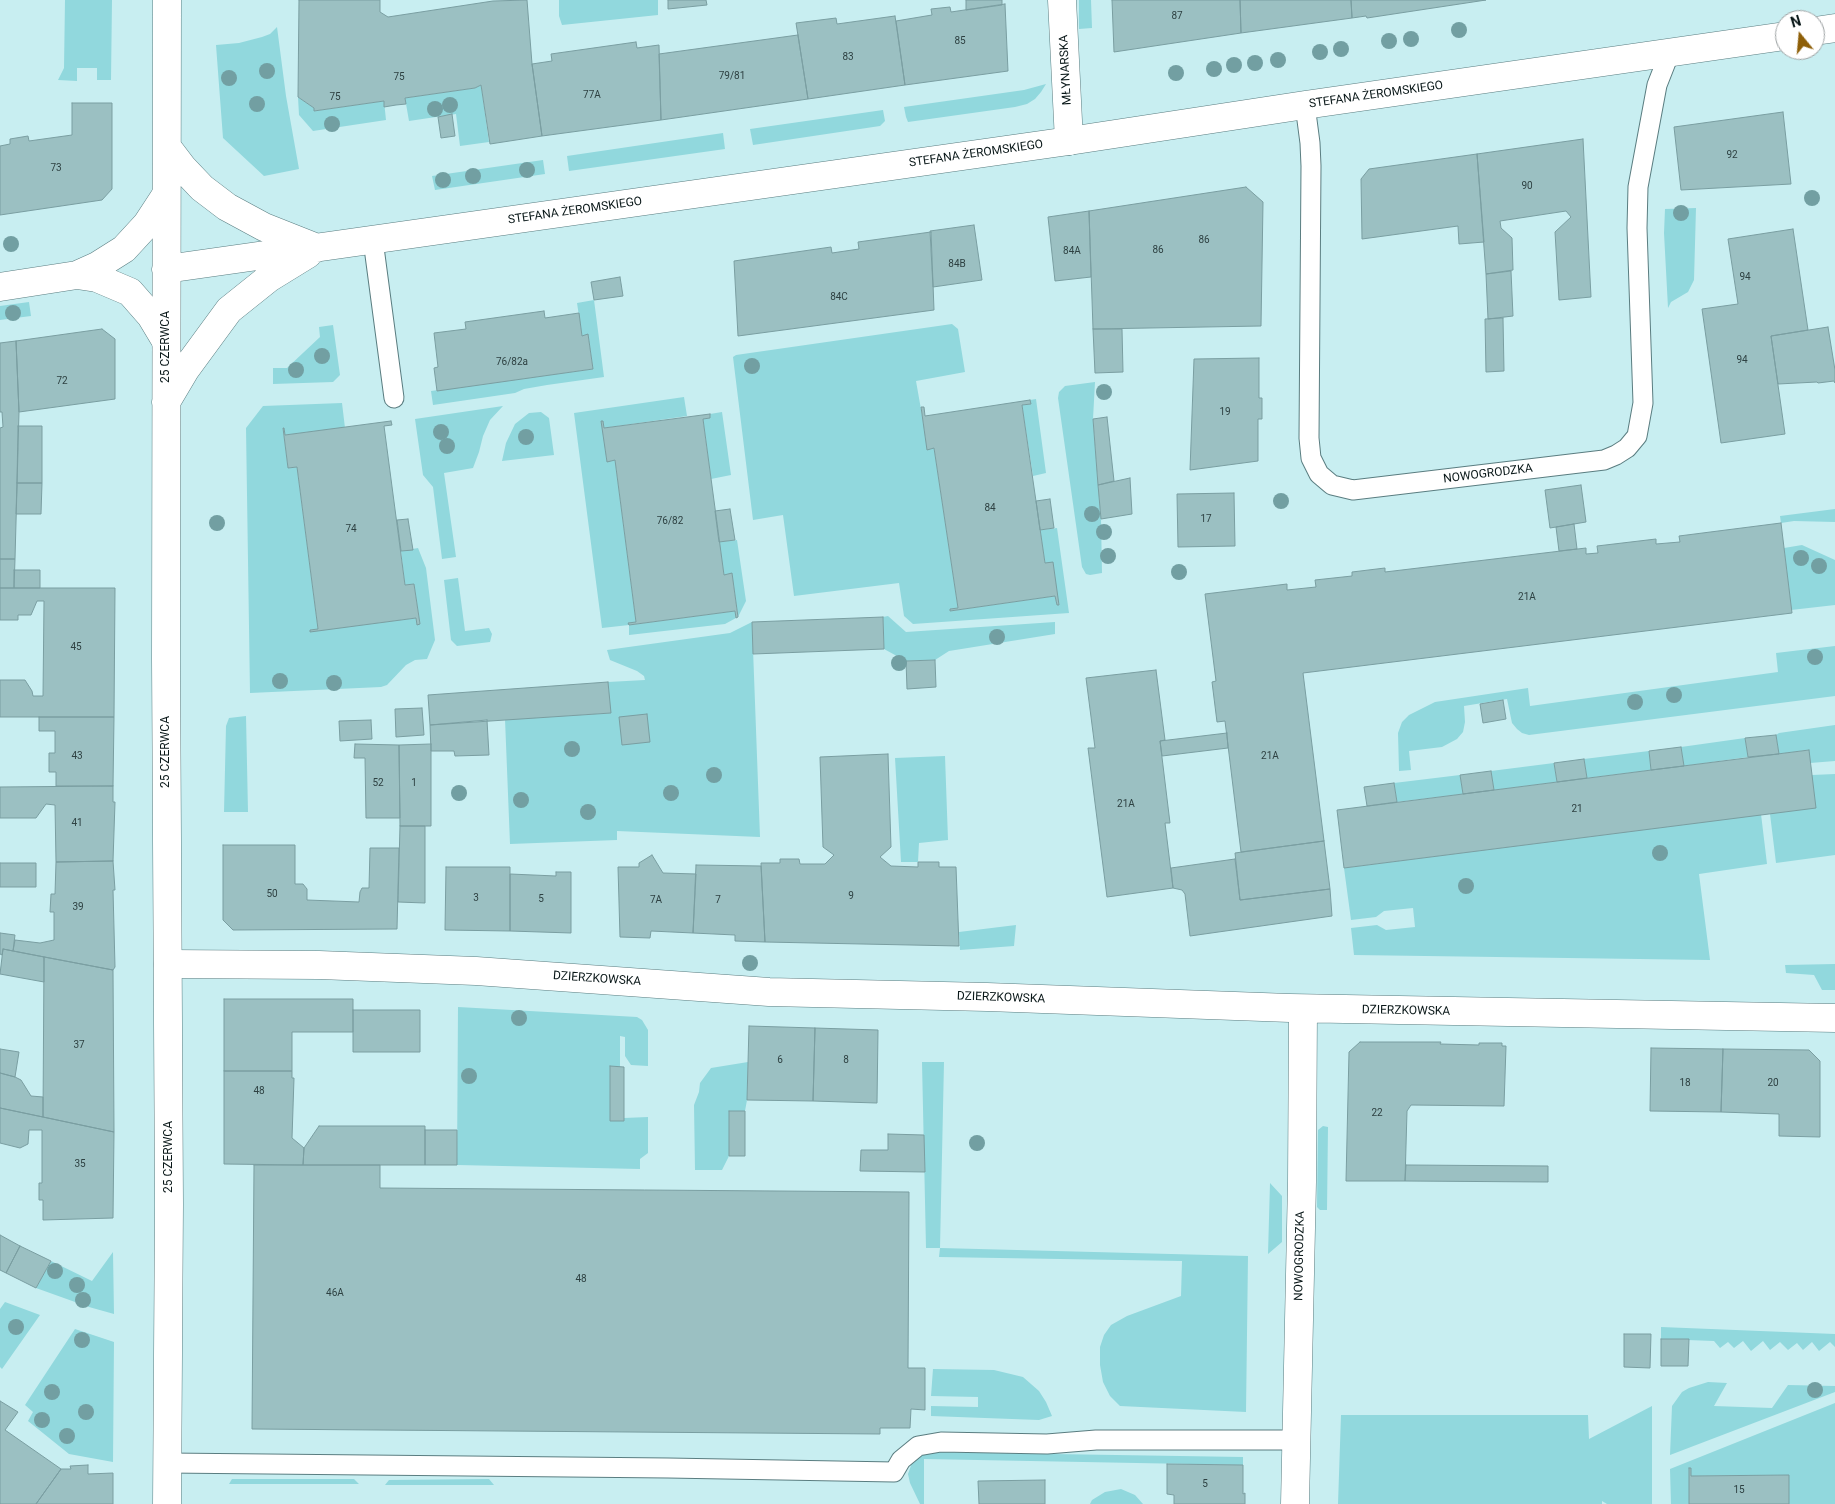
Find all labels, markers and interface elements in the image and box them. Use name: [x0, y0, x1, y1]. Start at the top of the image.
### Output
house number: 87: [1171, 10, 1183, 22]
north arrow: [1775, 10, 1825, 60]
text: N: [1789, 13, 1803, 31]
street label: MŁYNARSKA: [1057, 34, 1075, 106]
house number: 85: [954, 35, 966, 47]
house number: 83: [842, 51, 854, 63]
house number: 79/81: [719, 70, 745, 82]
house number: 75: [393, 71, 405, 83]
street label: STEFANA ŻEROMSKIEGO: [1308, 78, 1444, 112]
house number: 77A: [583, 89, 601, 101]
house number: 75: [329, 91, 341, 103]
street label: STEFANA ŻEROMSKIEGO: [908, 137, 1044, 171]
house number: 92: [1726, 149, 1738, 161]
house number: 73: [50, 162, 62, 174]
house number: 90: [1521, 180, 1533, 192]
street label: STEFANA ŻEROMSKIEGO: [507, 194, 643, 228]
house number: 86: [1198, 234, 1210, 246]
house number: 86: [1152, 244, 1164, 256]
house number: 84A: [1063, 245, 1081, 257]
house number: 84B: [948, 258, 966, 270]
house number: 94: [1739, 271, 1751, 283]
house number: 84C: [830, 291, 848, 303]
street label: 25 CZERWCA: [159, 311, 173, 383]
house number: 94: [1736, 354, 1748, 366]
house number: 76/82a: [496, 356, 528, 368]
house number: 72: [56, 375, 68, 387]
house number: 19: [1219, 406, 1231, 418]
street label: NOWOGRODZKA: [1443, 461, 1533, 487]
house number: 84: [984, 502, 996, 514]
house number: 17: [1200, 513, 1212, 525]
house number: 76/82: [657, 515, 683, 527]
house number: 74: [345, 523, 357, 535]
house number: 21A: [1518, 591, 1536, 603]
house number: 45: [70, 641, 82, 653]
street label: 25 CZERWCA: [159, 716, 173, 788]
house number: 43: [71, 750, 83, 762]
house number: 21A: [1261, 750, 1279, 762]
house number: 52: [372, 777, 384, 789]
house number: 1: [411, 777, 417, 789]
house number: 21A: [1117, 798, 1135, 810]
house number: 21: [1571, 803, 1583, 815]
house number: 41: [71, 817, 83, 829]
house number: 50: [266, 888, 278, 900]
house number: 9: [848, 890, 854, 902]
house number: 3: [473, 892, 479, 904]
house number: 5: [538, 893, 544, 905]
house number: 7A: [650, 894, 662, 906]
house number: 7: [715, 894, 721, 906]
house number: 39: [72, 901, 84, 913]
street label: DZIERZKOWSKA: [552, 969, 642, 989]
street label: DZIERZKOWSKA: [957, 989, 1045, 1007]
street label: DZIERZKOWSKA: [1362, 1003, 1450, 1019]
house number: 37: [73, 1039, 85, 1051]
house number: 6: [777, 1054, 783, 1066]
house number: 8: [843, 1054, 849, 1066]
house number: 18: [1679, 1077, 1691, 1089]
house number: 20: [1767, 1077, 1779, 1089]
house number: 48: [253, 1085, 265, 1097]
house number: 22: [1371, 1107, 1383, 1119]
street label: 25 CZERWCA: [162, 1121, 176, 1193]
house number: 35: [74, 1158, 86, 1170]
street label: NOWOGRODZKA: [1292, 1211, 1308, 1301]
house number: 48: [575, 1273, 587, 1285]
house number: 46A: [326, 1287, 344, 1299]
house number: 5: [1202, 1478, 1208, 1490]
house number: 15: [1733, 1484, 1745, 1496]

